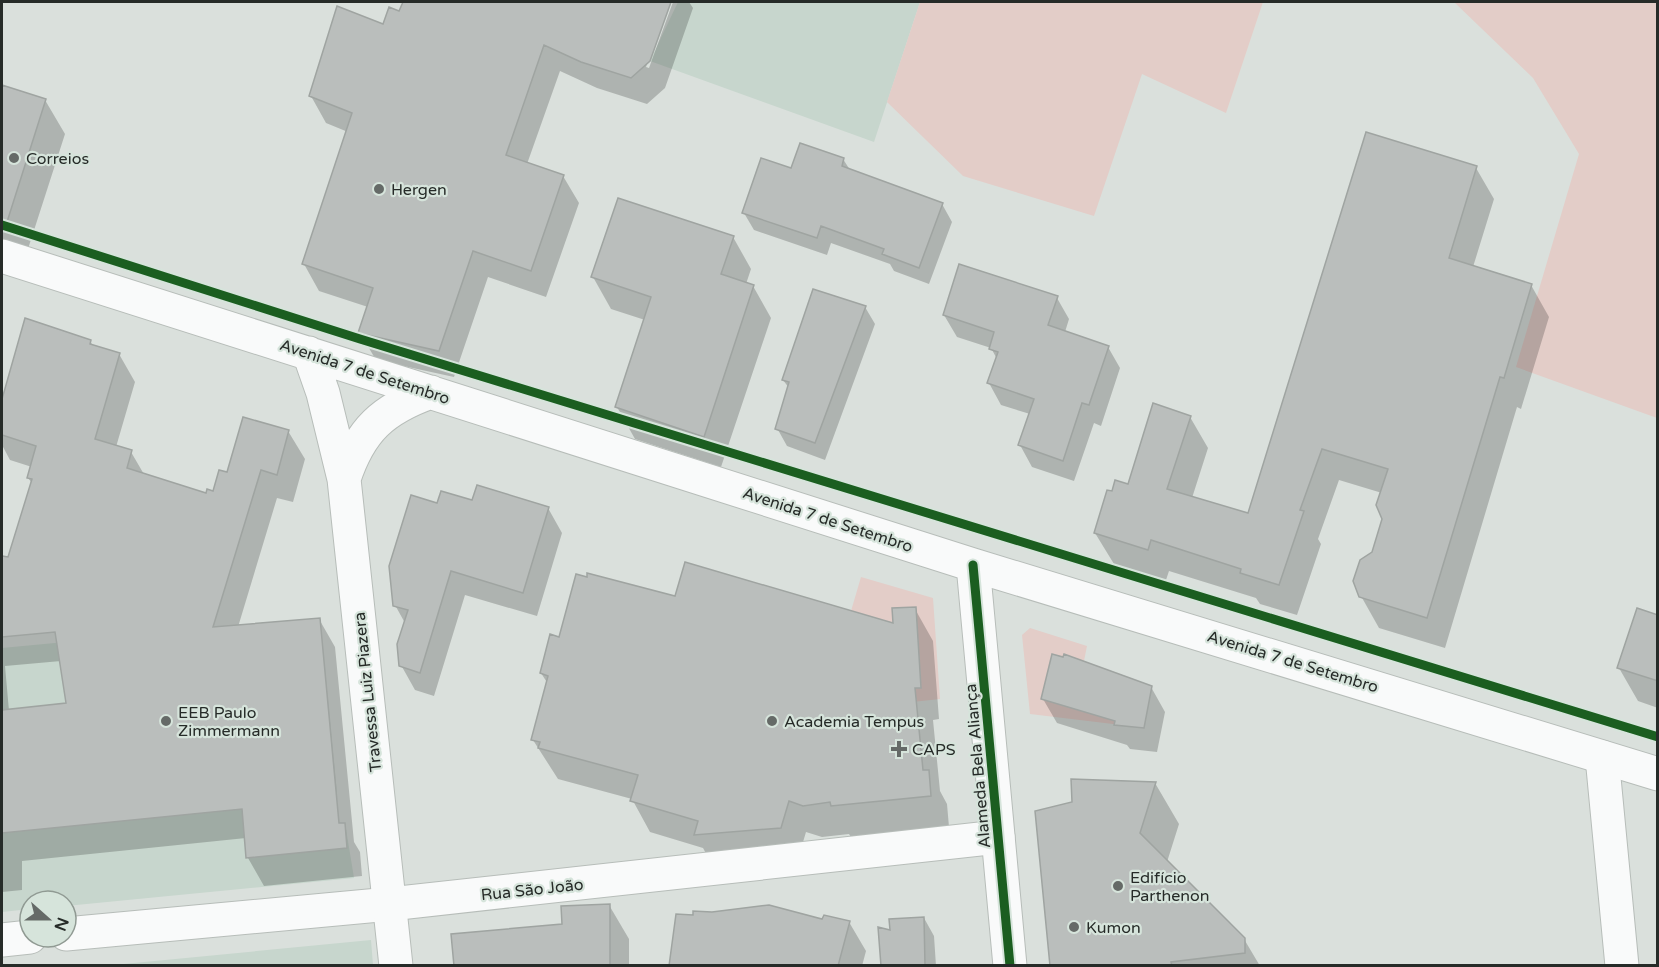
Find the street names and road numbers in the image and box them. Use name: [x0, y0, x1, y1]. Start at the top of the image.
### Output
street label: Avenida 7 de Setembro: [277, 335, 452, 409]
street label: Avenida 7 de Setembro: [740, 483, 915, 557]
street label: Travessa Luiz Piazera: [350, 611, 386, 773]
street label: Avenida 7 de Setembro: [1205, 626, 1381, 697]
street label: Alameda Bela Aliança: [961, 683, 995, 849]
street label: Rua São João: [480, 875, 584, 905]

